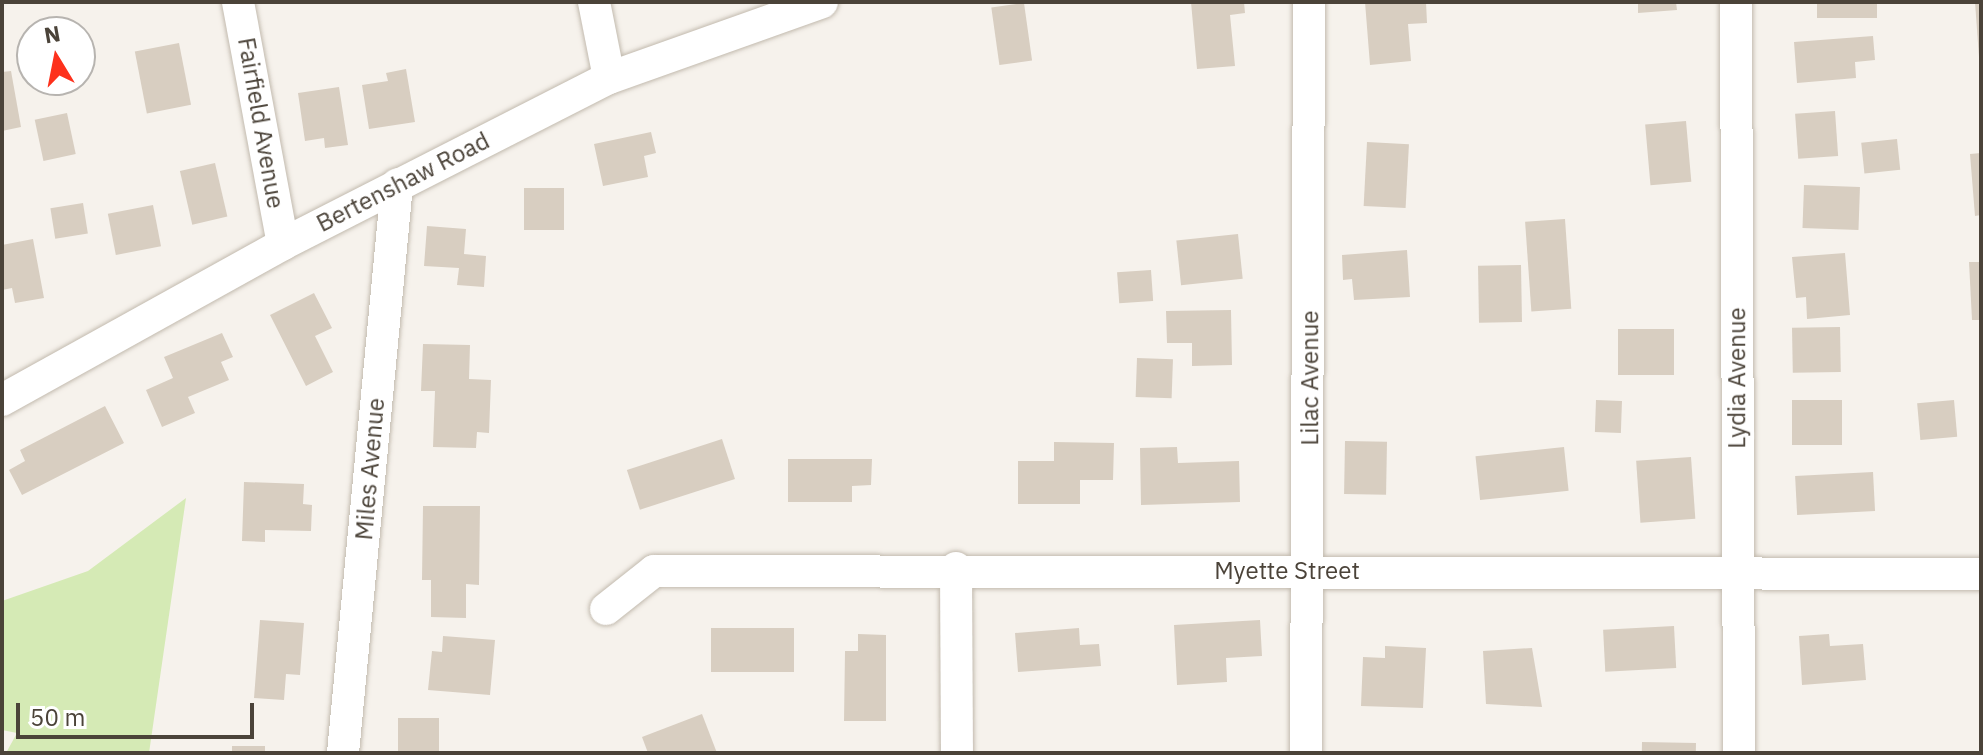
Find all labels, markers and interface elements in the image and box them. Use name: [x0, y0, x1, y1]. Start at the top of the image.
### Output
north arrow: [16, 16, 96, 96]
text: N: [42, 18, 62, 50]
street label: Fairfield Avenue: [232, 35, 290, 211]
street label: Bertenshaw Road: [312, 126, 494, 238]
street label: Lydia Avenue: [1723, 307, 1751, 449]
street label: Lilac Avenue: [1296, 310, 1324, 446]
street label: Miles Avenue: [349, 397, 391, 541]
street label: Myette Street: [1214, 557, 1360, 585]
scale bar: [20, 687, 258, 737]
text: 50 m: [30, 701, 85, 733]

